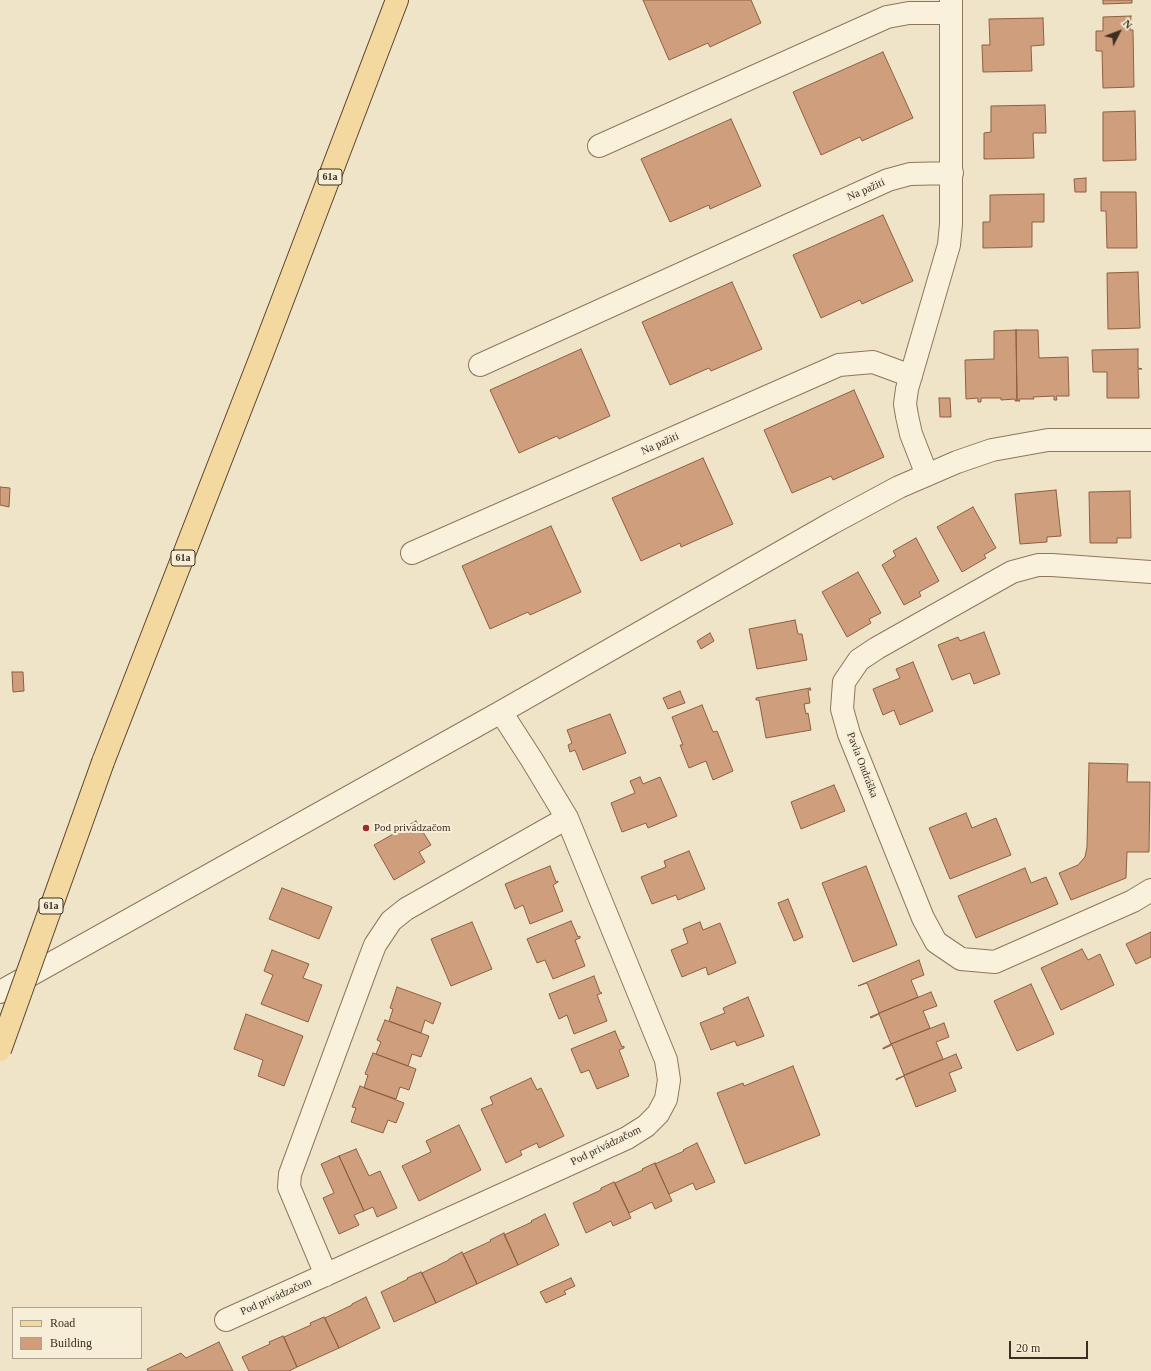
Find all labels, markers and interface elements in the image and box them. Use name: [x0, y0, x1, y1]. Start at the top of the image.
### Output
north arrow: [1099, 12, 1139, 52]
text: N: [1121, 17, 1135, 31]
road number: 61a: [318, 169, 342, 185]
street label: Na pažiti: [845, 176, 887, 204]
street label: Na pažiti: [639, 430, 681, 458]
road number: 61a: [171, 550, 195, 566]
street label: Pavla Ondráška: [843, 730, 881, 800]
place label: Pod privádzačom: [374, 821, 451, 835]
marker: Pod privádzačom: [361, 823, 371, 833]
road number: 61a: [39, 898, 63, 914]
street label: Pod privádzačom: [569, 1123, 643, 1169]
street label: Pod privádzačom: [238, 1275, 314, 1319]
legend: [12, 1307, 142, 1359]
text: Road: [50, 1316, 75, 1330]
scale bar: [1011, 1333, 1090, 1359]
text: Building: [50, 1336, 92, 1350]
text: 20 m: [1016, 1341, 1040, 1355]

